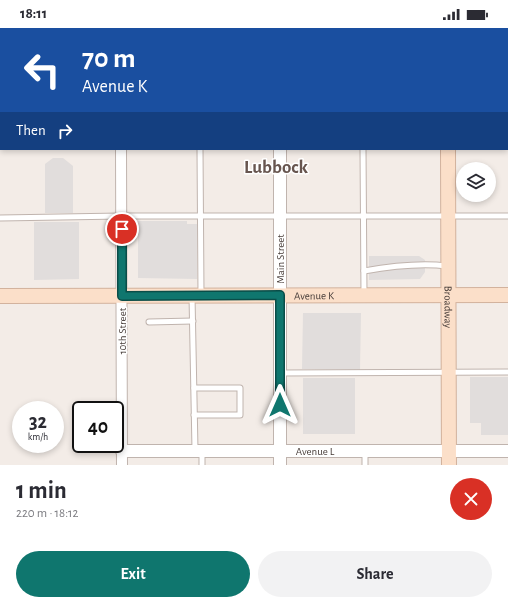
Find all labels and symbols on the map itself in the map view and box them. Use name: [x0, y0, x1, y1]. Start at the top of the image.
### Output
district label: Lubbock: [244, 158, 309, 177]
pin: [105, 212, 139, 246]
street label: Main Street: [275, 234, 286, 284]
street label: Broadway: [443, 286, 454, 329]
street label: Avenue K: [294, 290, 335, 301]
street label: 10th Street: [117, 307, 128, 354]
position arrow: [259, 384, 301, 426]
speed limit sign: 40: [72, 401, 124, 453]
street label: Avenue L: [296, 446, 335, 457]

